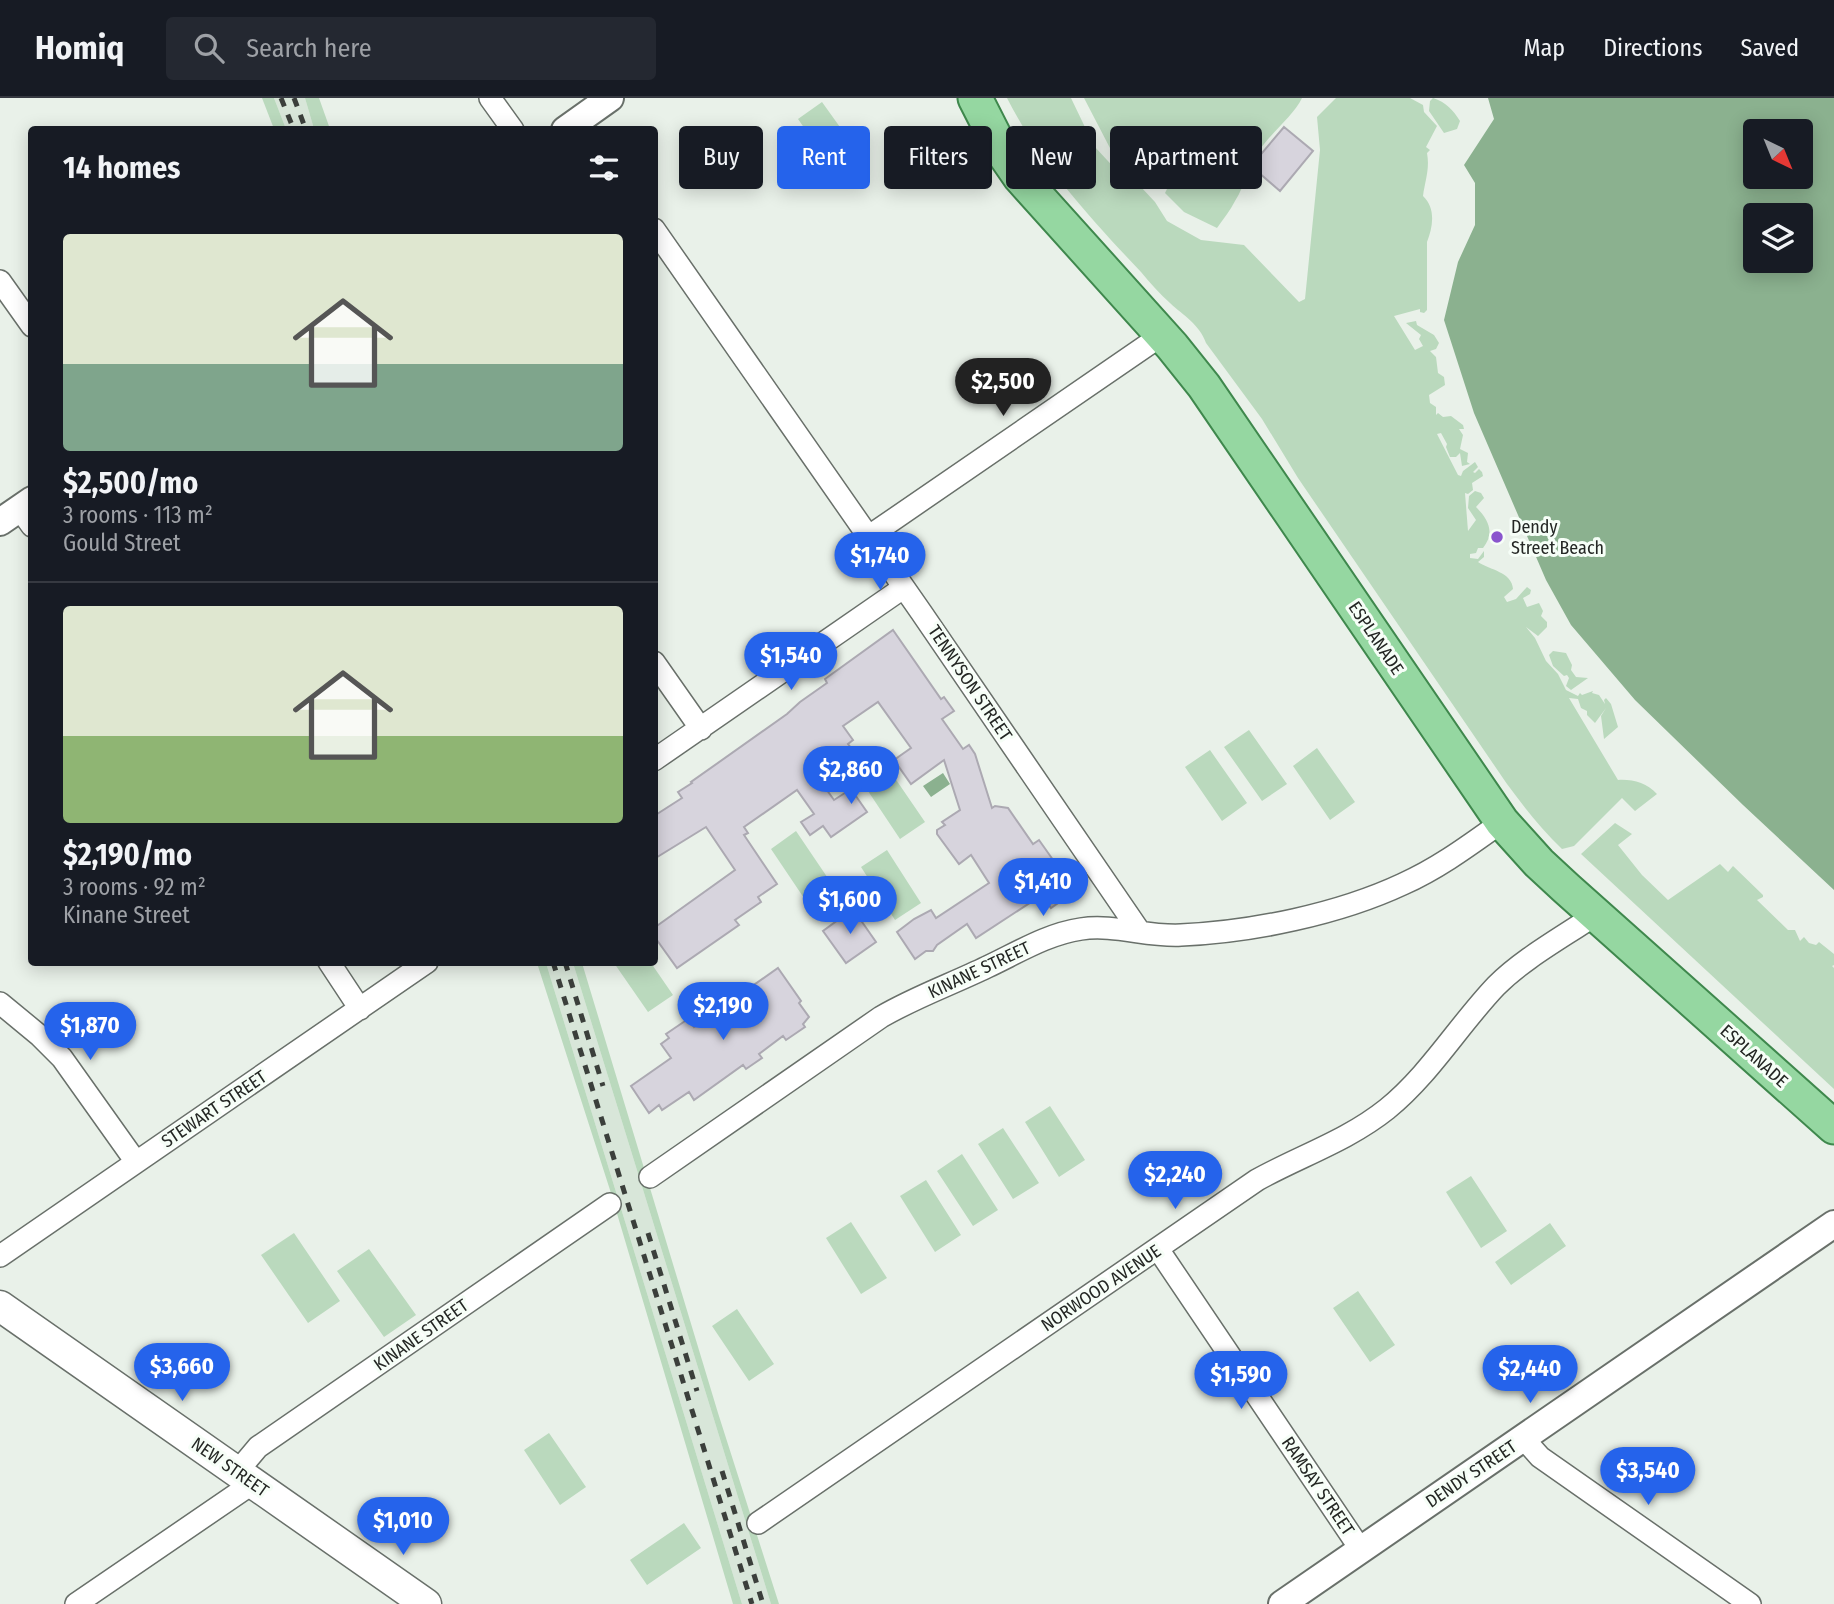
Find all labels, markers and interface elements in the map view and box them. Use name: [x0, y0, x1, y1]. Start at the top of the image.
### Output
search box: [166, 17, 656, 80]
text: Homiq: [35, 28, 124, 68]
icon: search: [190, 29, 228, 67]
text: Search here: [246, 33, 371, 64]
text: Map: [1524, 34, 1565, 62]
text: Directions: [1603, 34, 1702, 62]
text: Saved: [1740, 34, 1799, 62]
north arrow: [1743, 119, 1813, 189]
map controls: [1743, 119, 1813, 273]
chip: Buy: [679, 126, 763, 189]
chip: Rent: [777, 126, 870, 189]
chip: Filters: [884, 126, 992, 189]
chip: New: [1006, 126, 1096, 189]
chip: Apartment: [1110, 126, 1262, 189]
icon: filters: [585, 149, 623, 187]
text: 14 homes: [63, 150, 180, 186]
button: layers: [1743, 203, 1813, 273]
icon: home: [280, 280, 406, 406]
pin: $2,500: [946, 358, 1060, 418]
text: $2,500: [971, 367, 1035, 395]
text: $2,500/mo: [63, 465, 198, 501]
text: 3 rooms · 113 m²: [63, 501, 213, 529]
place label: Dendy Street Beach: [1511, 516, 1604, 559]
text: Gould Street: [63, 529, 181, 557]
marker: Dendy Street Beach: [1489, 529, 1505, 545]
pin: $1,740: [823, 532, 937, 592]
text: $1,740: [850, 541, 910, 569]
street label: ESPLANADE: [1344, 597, 1408, 679]
street label: TENNYSON STREET: [923, 621, 1017, 745]
pin: $1,540: [734, 632, 848, 692]
text: $1,540: [760, 641, 822, 669]
icon: home: [280, 652, 406, 778]
pin: $2,860: [794, 746, 908, 806]
text: $2,860: [819, 755, 883, 783]
text: $2,190/mo: [63, 837, 192, 873]
pin: $1,410: [986, 858, 1100, 918]
text: $1,410: [1014, 867, 1072, 895]
text: 3 rooms · 92 m²: [63, 873, 206, 901]
pin: $1,600: [793, 876, 907, 936]
text: $1,600: [819, 885, 881, 913]
text: Kinane Street: [63, 901, 190, 929]
street label: KINANE STREET: [924, 936, 1034, 1003]
pin: $2,190: [666, 982, 780, 1042]
text: $2,190: [694, 991, 752, 1019]
pin: $1,870: [33, 1002, 147, 1062]
text: $1,870: [60, 1011, 120, 1039]
street label: ESPLANADE: [1716, 1020, 1792, 1092]
street label: STEWART STREET: [157, 1065, 271, 1152]
pin: $2,240: [1118, 1152, 1232, 1211]
text: $2,240: [1144, 1160, 1206, 1188]
street label: NORWOOD AVENUE: [1037, 1240, 1165, 1336]
street label: KINANE STREET: [370, 1294, 473, 1376]
pin: $3,660: [125, 1344, 239, 1403]
pin: $2,440: [1473, 1346, 1587, 1405]
text: $3,660: [150, 1352, 214, 1380]
pin: $1,590: [1184, 1352, 1298, 1411]
text: $2,440: [1499, 1354, 1561, 1382]
text: $1,590: [1210, 1360, 1272, 1388]
street label: NEW STREET: [187, 1432, 273, 1502]
street label: RAMSAY STREET: [1277, 1432, 1359, 1540]
street label: DENDY STREET: [1421, 1435, 1521, 1512]
pin: $3,540: [1591, 1448, 1705, 1507]
text: $3,540: [1616, 1456, 1680, 1484]
pin: $1,010: [346, 1498, 460, 1557]
text: $1,010: [373, 1506, 433, 1534]

